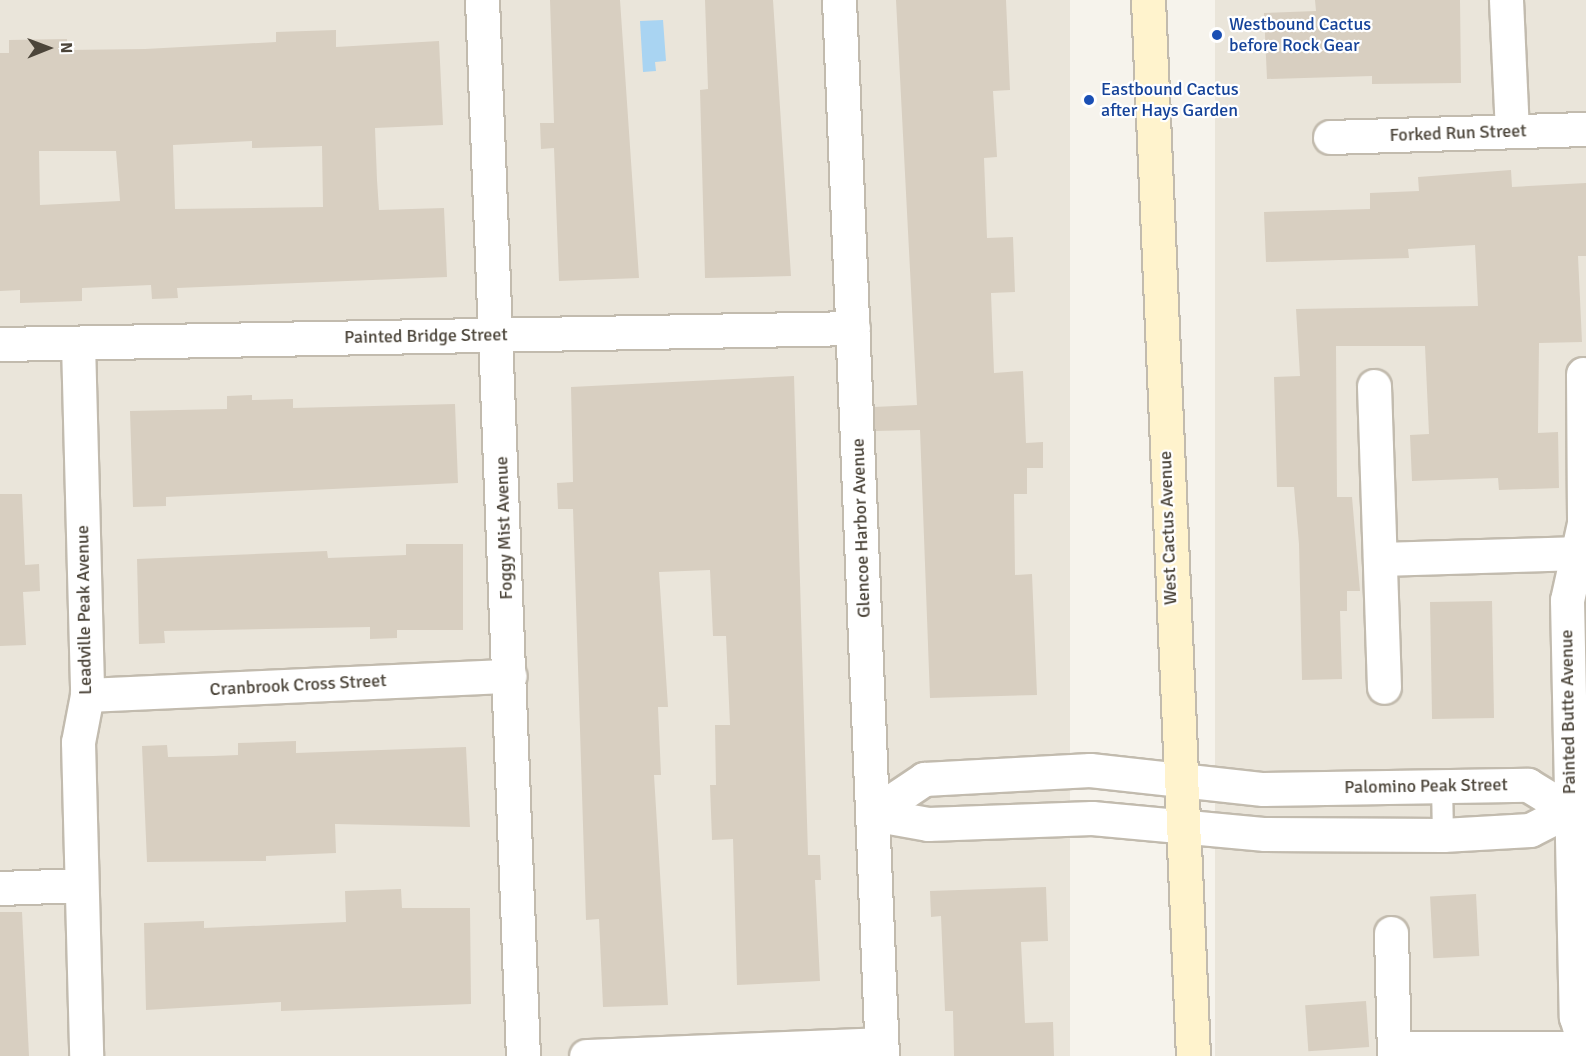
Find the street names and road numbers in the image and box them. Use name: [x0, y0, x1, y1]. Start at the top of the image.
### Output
street label: Forked Run Street: [1389, 120, 1527, 146]
street label: Painted Bridge Street: [344, 324, 508, 348]
street label: Glencoe Harbor Avenue: [847, 438, 875, 618]
street label: West Cactus Avenue: [1155, 451, 1181, 605]
street label: Foggy Mist Avenue: [491, 456, 517, 600]
street label: Leadville Peak Avenue: [72, 525, 96, 695]
street label: Painted Butte Avenue: [1556, 629, 1580, 795]
street label: Cranbrook Cross Street: [209, 670, 387, 700]
street label: Palomino Peak Street: [1344, 774, 1508, 798]

